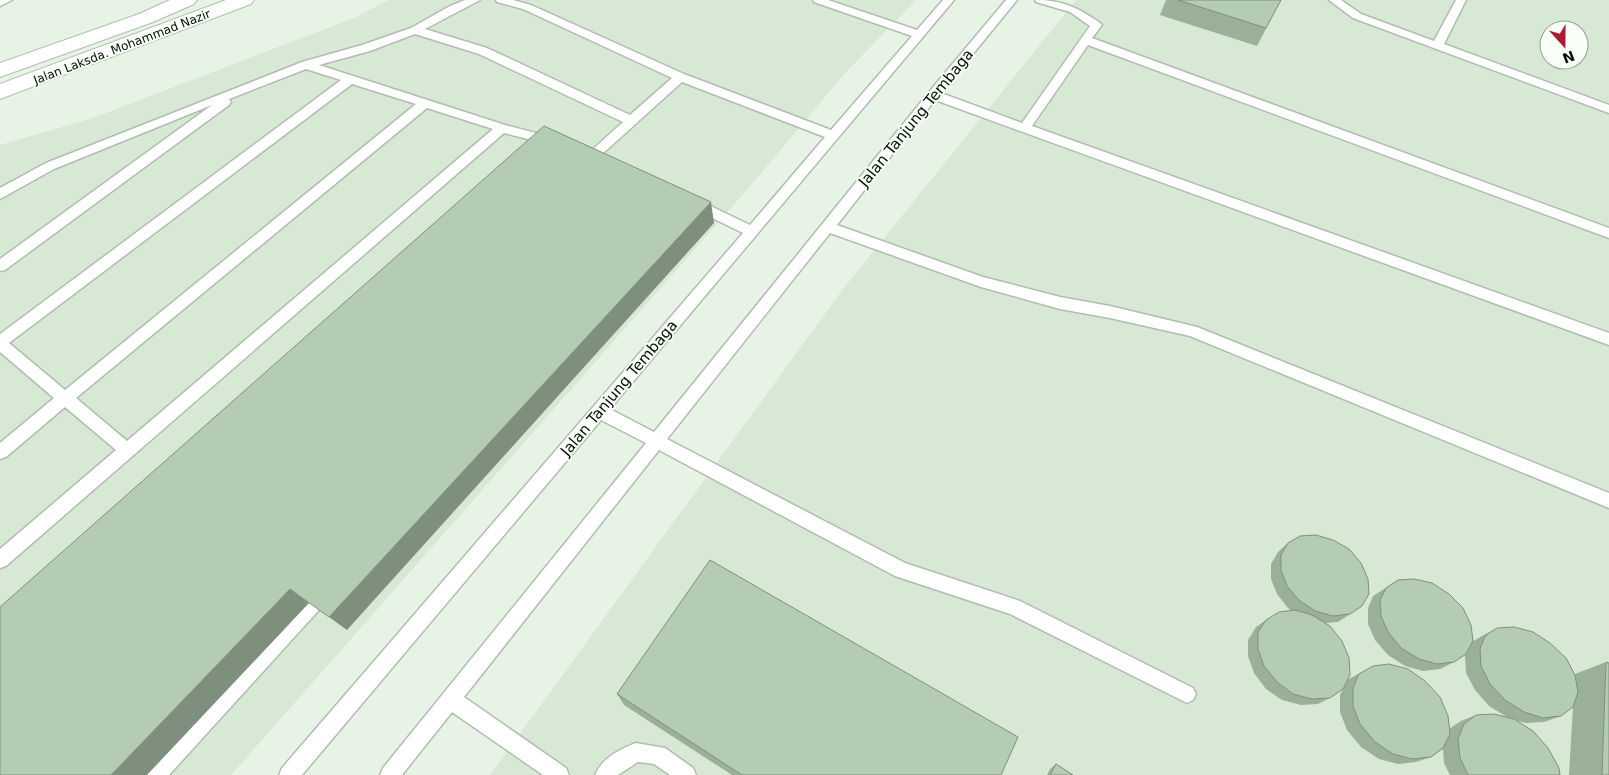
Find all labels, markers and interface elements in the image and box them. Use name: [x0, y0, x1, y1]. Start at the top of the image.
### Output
street label: Jalan Laksda. Mohammad Nazir: [31, 7, 213, 88]
north arrow: [1539, 20, 1589, 70]
street label: Jalan Tanjung Tembaga: [854, 46, 977, 191]
text: N: [1560, 48, 1577, 67]
street label: Jalan Tanjung Tembaga: [556, 316, 681, 460]

